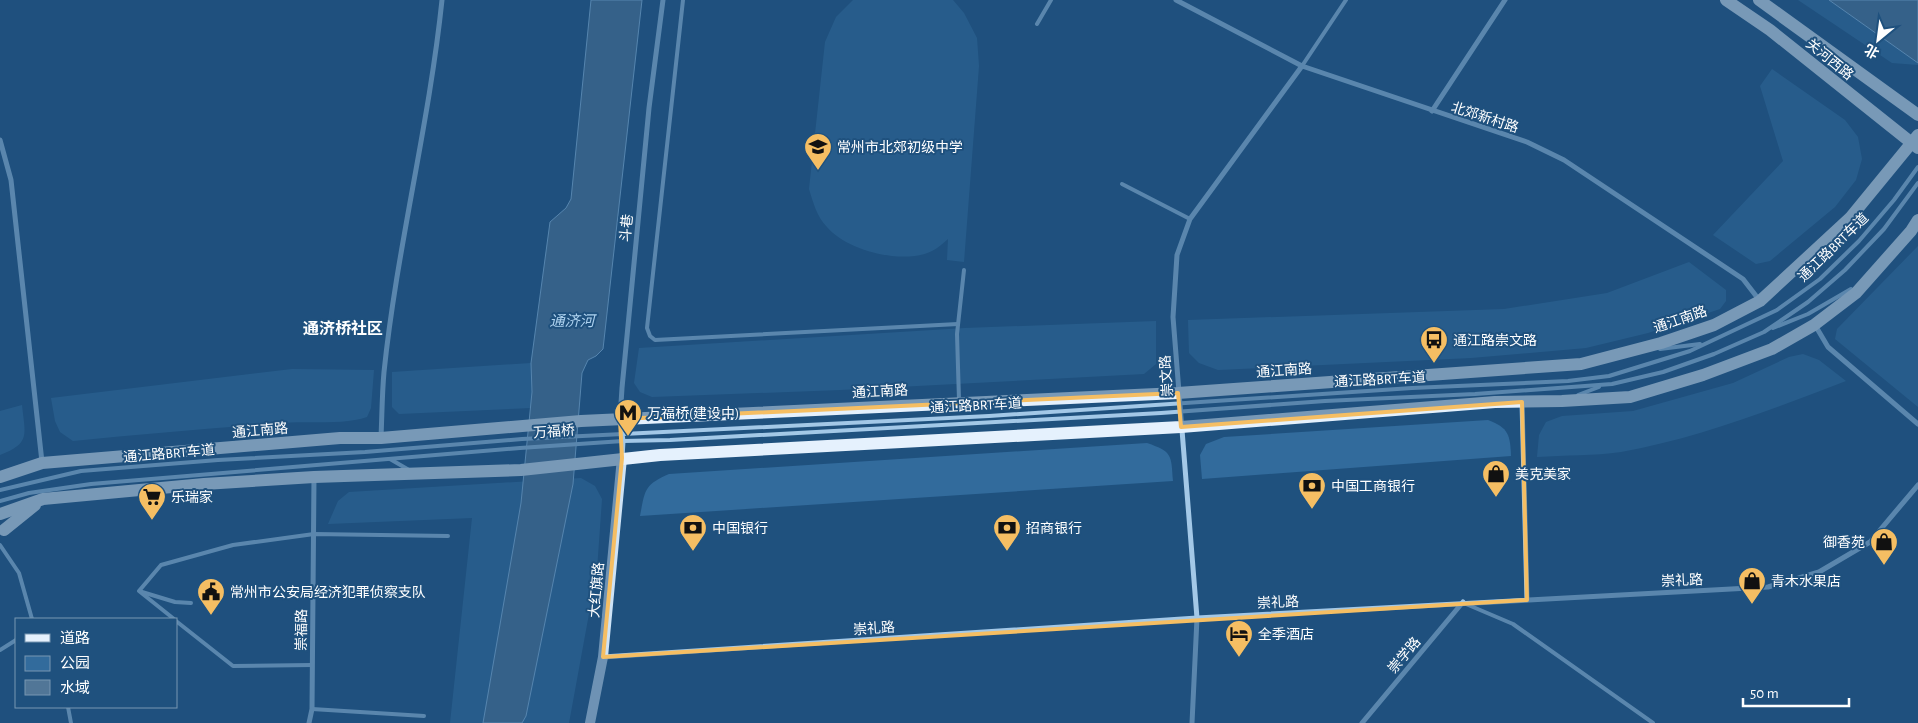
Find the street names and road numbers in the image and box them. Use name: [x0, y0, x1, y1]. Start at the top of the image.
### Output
street label: 关河西路: [1803, 36, 1856, 83]
street label: 北郊新村路: [1449, 99, 1521, 135]
street label: 通江路BRT车道: [1794, 209, 1872, 285]
street label: 斗巷: [618, 213, 635, 243]
street label: 通江南路: [1651, 303, 1709, 336]
street label: 崇文路: [1158, 354, 1175, 397]
street label: 通江南路: [1256, 361, 1312, 380]
street label: 通江路BRT车道: [1334, 369, 1426, 389]
street label: 通江南路: [852, 383, 908, 400]
street label: 通江路BRT车道: [930, 395, 1022, 415]
street label: 通江南路: [231, 421, 289, 440]
street label: 万福桥: [533, 423, 576, 440]
street label: 通江路BRT车道: [123, 441, 215, 465]
street label: 大红旗路: [587, 561, 606, 619]
street label: 崇礼路: [1661, 571, 1703, 589]
street label: 崇礼路: [1257, 593, 1299, 611]
street label: 崇福路: [294, 609, 309, 651]
street label: 崇礼路: [852, 619, 896, 637]
street label: 崇学路: [1385, 634, 1424, 676]

